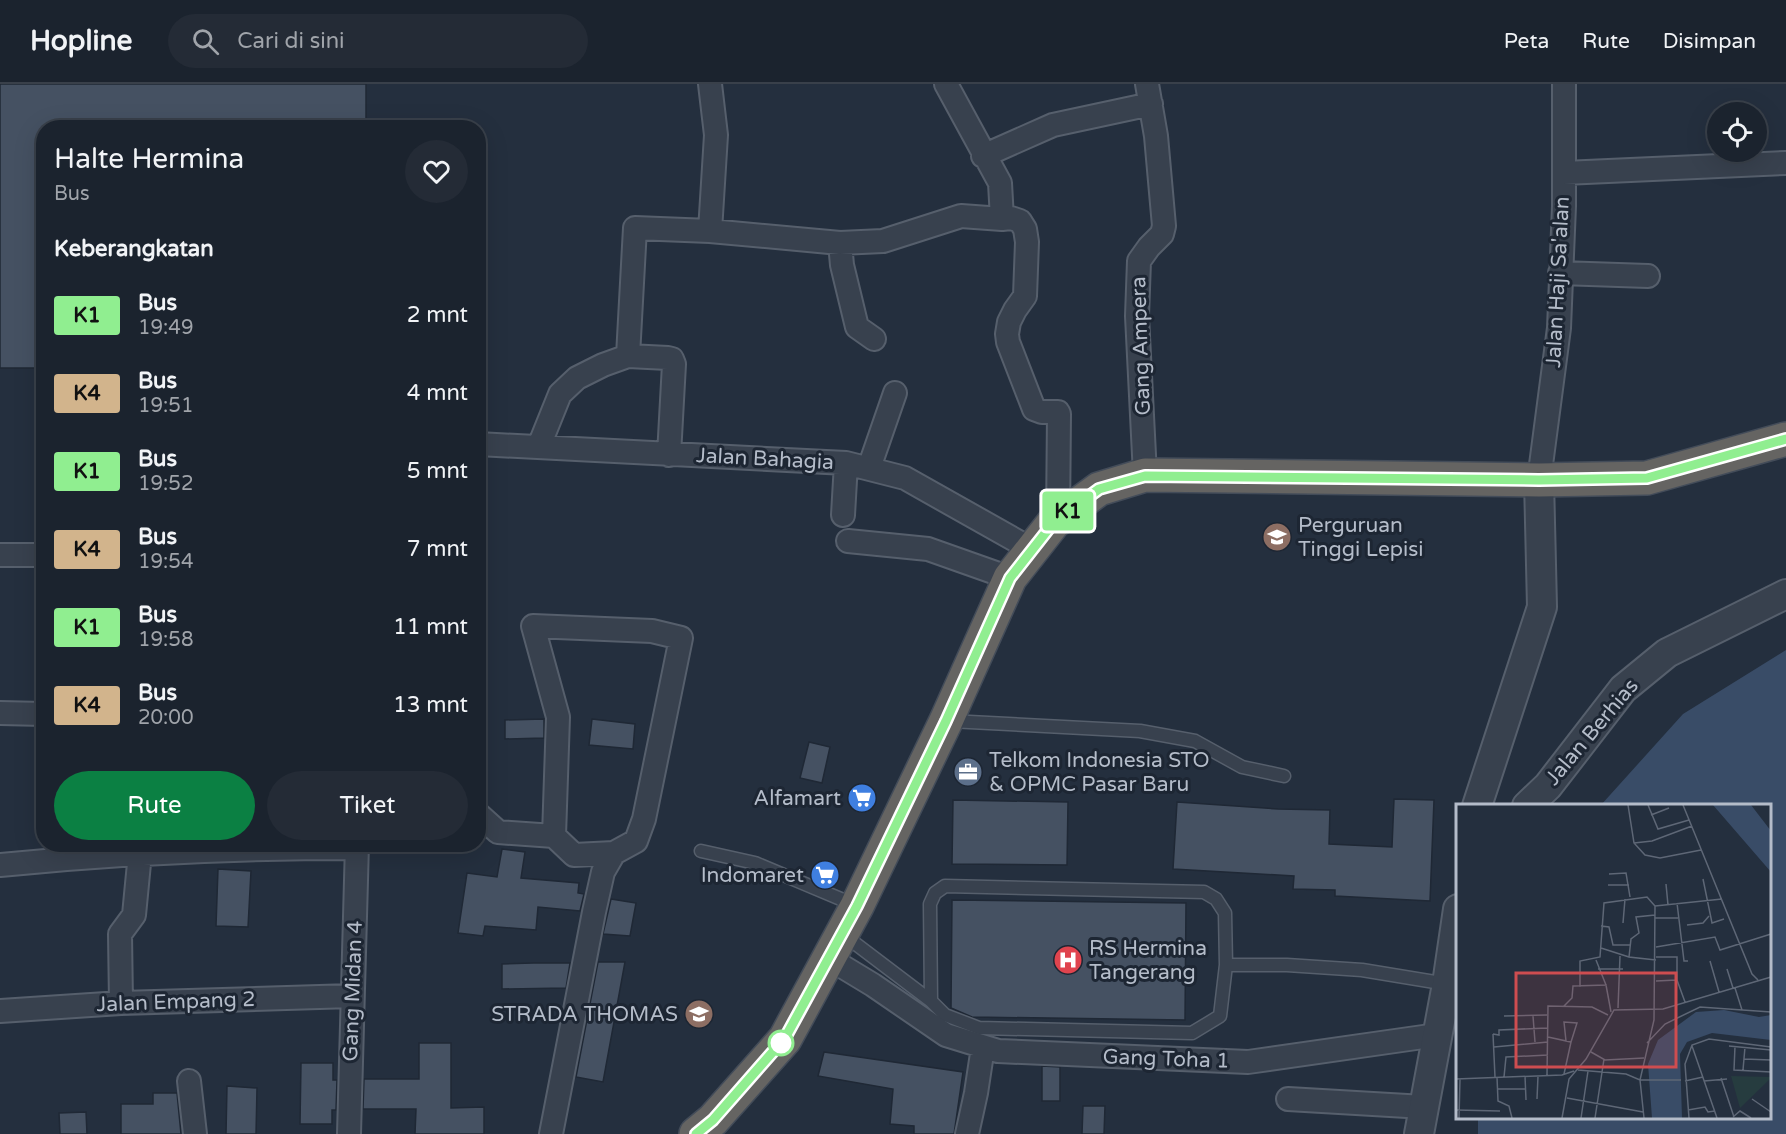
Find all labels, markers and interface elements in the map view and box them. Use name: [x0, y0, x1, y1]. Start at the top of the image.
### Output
search box: [168, 14, 588, 68]
text: Hopline: [30, 24, 132, 58]
icon: search: [189, 25, 222, 58]
text: Cari di sini: [237, 28, 345, 54]
text: Peta: [1504, 29, 1549, 54]
text: Rute: [1582, 29, 1630, 54]
text: Disimpan: [1663, 29, 1756, 54]
map controls: [1707, 102, 1767, 162]
button: locate: [1707, 102, 1767, 162]
button: heart: [405, 140, 468, 203]
text: Halte Hermina: [54, 142, 244, 176]
text: Bus: [54, 182, 90, 206]
street label: Jalan Haji Sa'alan: [1541, 196, 1575, 368]
text: Keberangkatan: [54, 236, 214, 262]
street label: Gang Ampera: [1126, 276, 1156, 416]
text: Bus: [138, 290, 177, 316]
text: 2 mnt: [407, 302, 468, 328]
text: K1: [73, 303, 101, 328]
text: 19:49: [138, 316, 193, 340]
text: Bus: [138, 368, 177, 394]
text: 4 mnt: [407, 380, 468, 406]
text: K4: [73, 381, 101, 406]
text: 19:51: [138, 394, 193, 418]
street label: Jalan Bahagia: [695, 443, 835, 475]
text: Bus: [138, 446, 177, 472]
text: 5 mnt: [407, 458, 468, 484]
text: K1: [73, 459, 101, 484]
text: 19:52: [138, 472, 193, 496]
line badge: K1: [1041, 492, 1095, 530]
text: K1: [1054, 499, 1082, 524]
place label: Perguruan Tinggi Lepisi: [1298, 513, 1424, 562]
school or university icon: Perguruan Tinggi Lepisi: [1261, 521, 1293, 553]
text: Bus: [138, 524, 177, 550]
text: 7 mnt: [407, 536, 468, 562]
text: K4: [73, 537, 101, 562]
text: 19:54: [138, 550, 193, 574]
text: Bus: [138, 602, 177, 628]
text: 11 mnt: [393, 614, 468, 640]
text: K1: [73, 615, 101, 640]
text: 19:58: [138, 628, 193, 652]
street label: Jalan Berhias: [1540, 674, 1644, 790]
text: Bus: [138, 680, 177, 706]
text: 13 mnt: [393, 692, 468, 718]
text: K4: [73, 693, 101, 718]
text: 20:00: [138, 706, 193, 730]
place label: Telkom Indonesia STO & OPMC Pasar Baru: [989, 748, 1210, 797]
office icon: Telkom Indonesia STO & OPMC Pasar Baru: [952, 756, 984, 788]
button: Rute: [54, 771, 255, 840]
button: Tiket: [267, 771, 468, 840]
supermarket icon: Alfamart: [846, 782, 878, 814]
place label: Alfamart: [754, 786, 841, 811]
inset map: [1456, 804, 1771, 1119]
supermarket icon: Indomaret: [809, 859, 841, 891]
place label: Indomaret: [701, 863, 804, 888]
street label: Gang Midan 4: [338, 920, 368, 1062]
place label: RS Hermina Tangerang: [1089, 936, 1207, 985]
hospital icon: RS Hermina Tangerang: [1052, 944, 1084, 976]
street label: Jalan Empang 2: [96, 987, 256, 1017]
school or university icon: STRADA THOMAS: [683, 998, 715, 1030]
place label: STRADA THOMAS: [491, 1002, 678, 1027]
unlabelled marker: [768, 1030, 794, 1056]
street label: Gang Toha 1: [1102, 1044, 1230, 1074]

